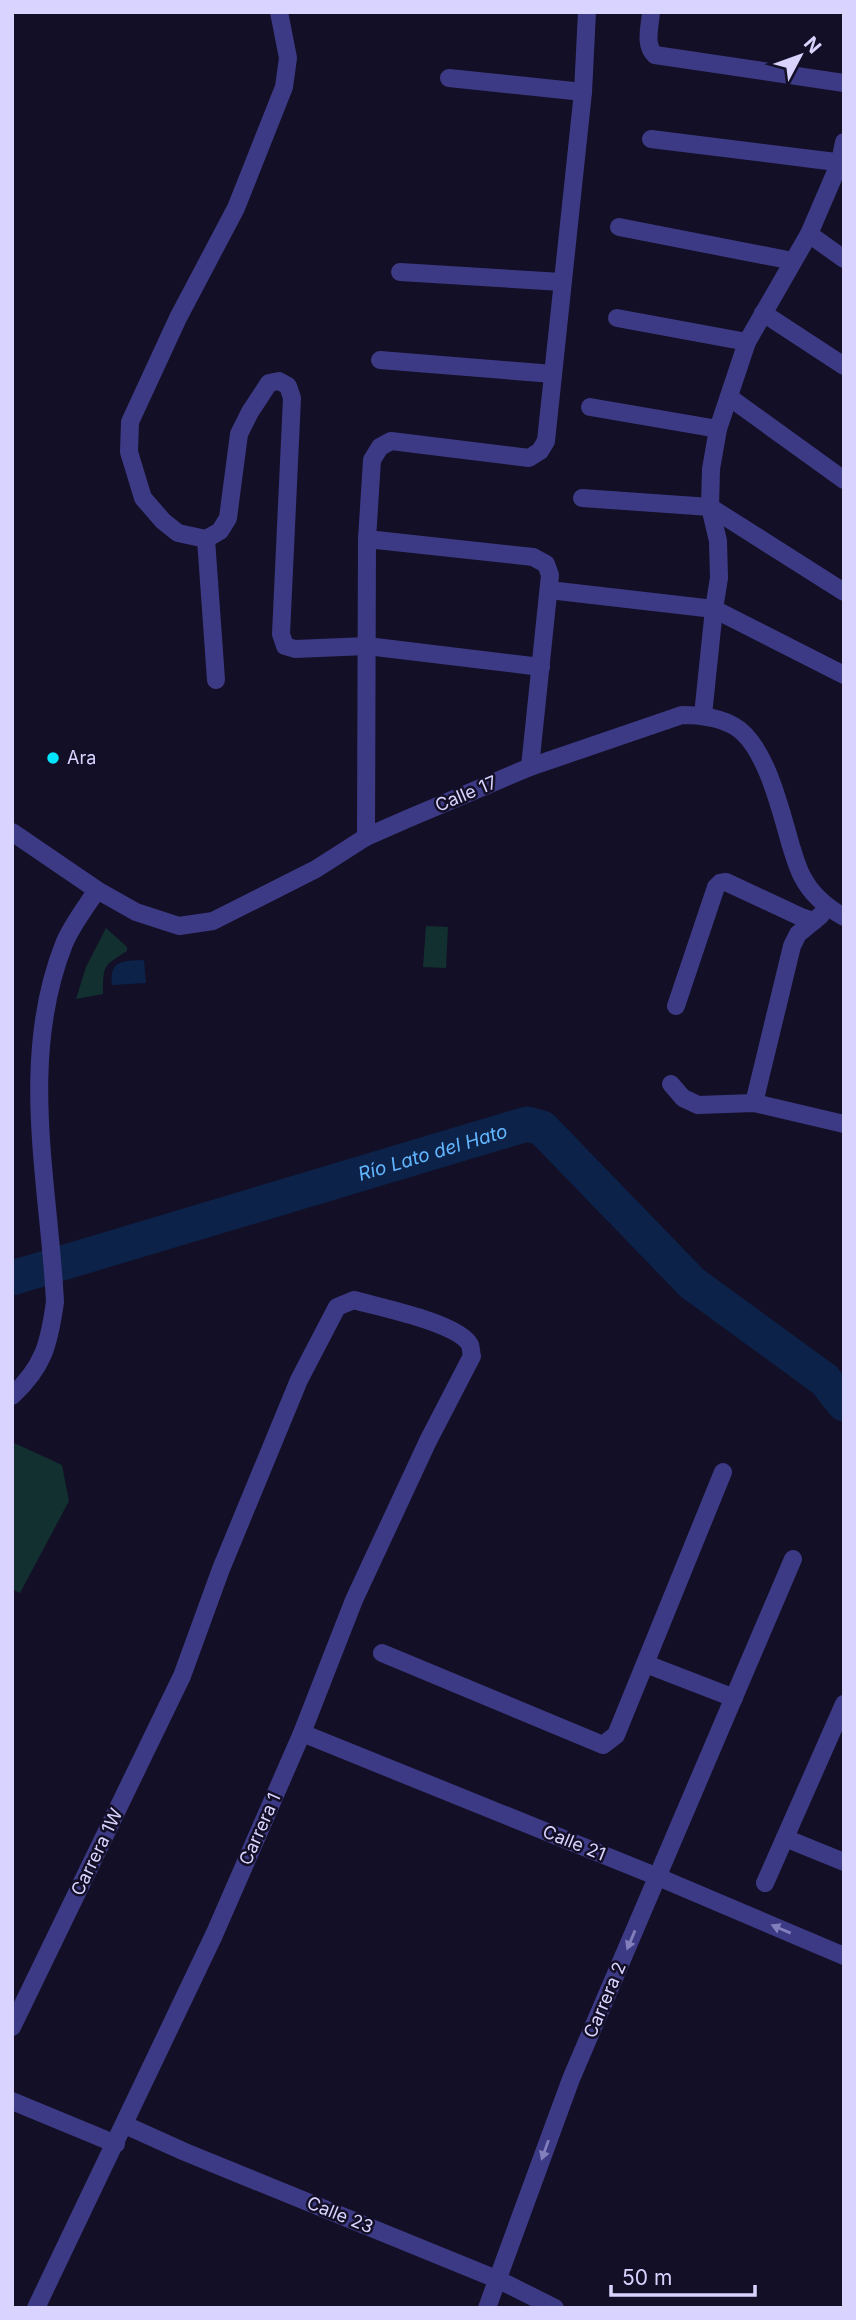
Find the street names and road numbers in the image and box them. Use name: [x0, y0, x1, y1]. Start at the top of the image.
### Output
street label: Calle 17: [432, 771, 500, 816]
street label: Carrera 1: [234, 1790, 285, 1868]
street label: Carrera 1W: [66, 1805, 127, 1899]
street label: Calle 21: [540, 1820, 609, 1865]
street label: Carrera 2: [579, 1959, 630, 2041]
street label: Calle 23: [304, 2192, 376, 2237]

